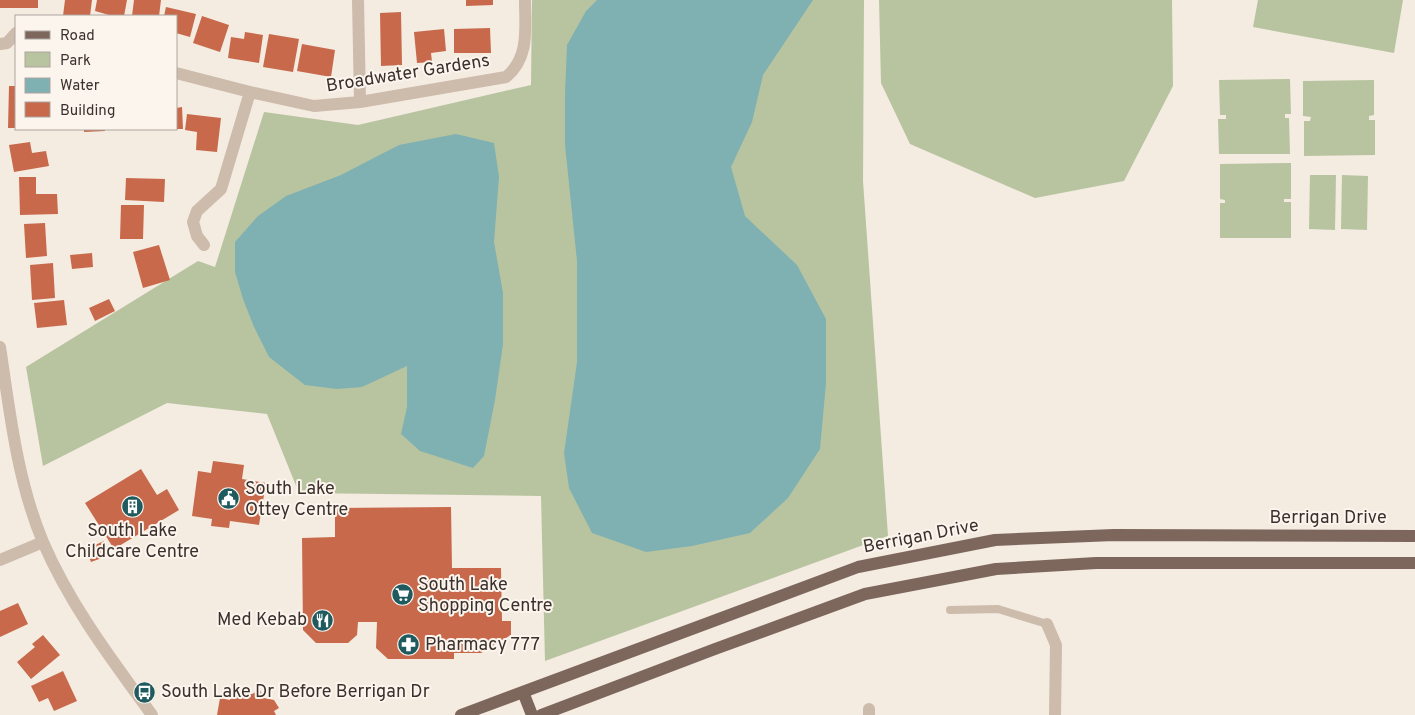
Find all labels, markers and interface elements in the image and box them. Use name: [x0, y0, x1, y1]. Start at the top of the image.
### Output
legend: [15, 15, 178, 130]
text: Road: [60, 27, 95, 46]
street label: Broadwater Gardens: [325, 50, 491, 98]
text: Park: [60, 52, 91, 71]
text: Water: [60, 77, 100, 96]
text: Building: [60, 102, 115, 121]
place label: South Lake Ottey Centre: [245, 478, 348, 522]
public building icon: South Lake Ottey Centre: [217, 487, 241, 511]
building icon: South Lake Childcare Centre: [120, 494, 144, 518]
street label: Berrigan Drive: [1269, 507, 1387, 530]
street label: Berrigan Drive: [861, 515, 981, 559]
place label: South Lake Childcare Centre: [65, 520, 199, 564]
place label: South Lake Shopping Centre: [418, 574, 553, 618]
supermarket icon: South Lake Shopping Centre: [390, 583, 414, 607]
restaurant icon: Med Kebab: [311, 608, 335, 632]
place label: Med Kebab: [217, 609, 307, 632]
pharmacy icon: Pharmacy 777: [397, 633, 421, 657]
place label: Pharmacy 777: [425, 634, 540, 657]
bus stop icon: South Lake Dr Before Berrigan Dr: [133, 680, 157, 704]
place label: South Lake Dr Before Berrigan Dr: [161, 681, 430, 704]

